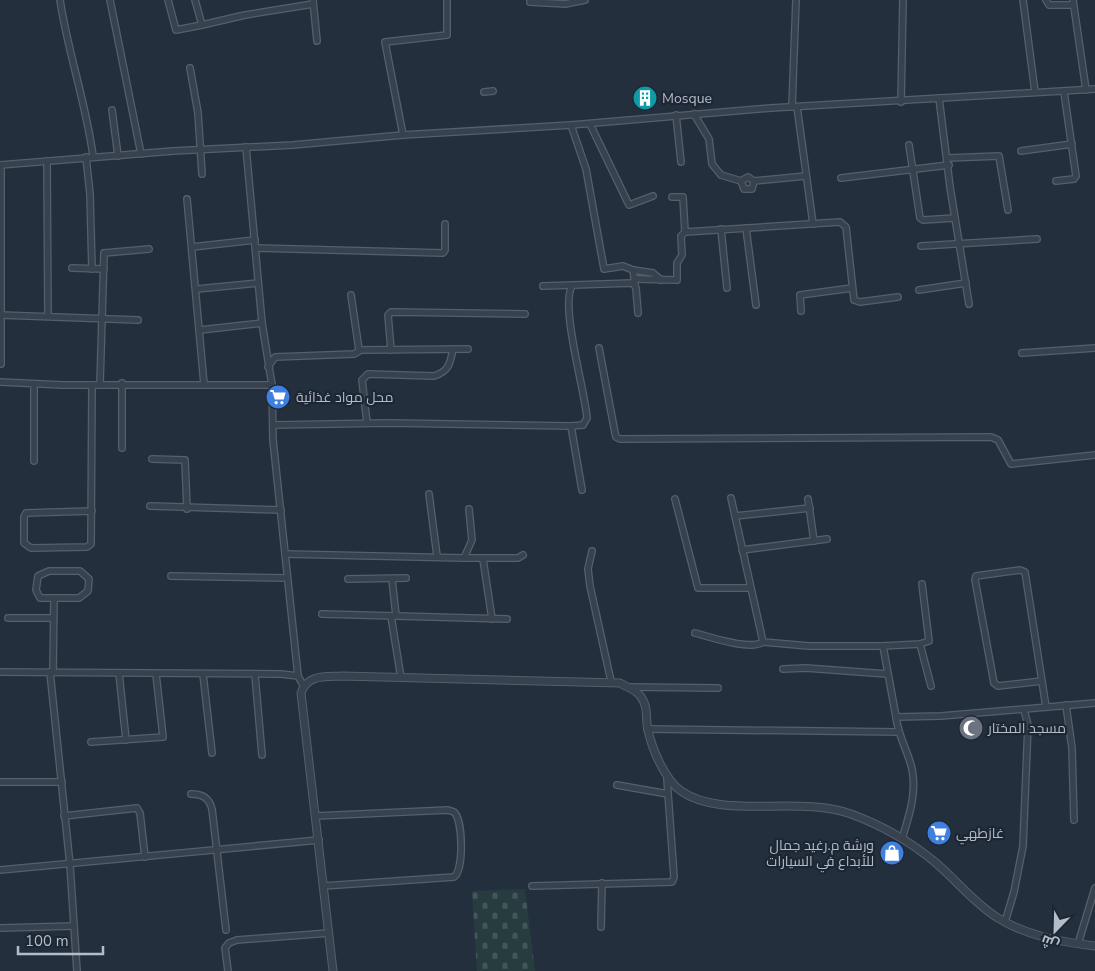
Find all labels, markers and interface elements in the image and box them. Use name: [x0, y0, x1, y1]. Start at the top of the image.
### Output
building icon: Mosque: [632, 85, 658, 111]
place label: Mosque: [662, 89, 712, 108]
supermarket icon: محل مواد غذائية: [265, 384, 291, 410]
place label: محل مواد غذائية: [296, 388, 394, 407]
mosque icon: مسجد المختار: [958, 715, 984, 741]
place label: مسجد المختار: [987, 719, 1066, 738]
supermarket icon: غازطهي: [926, 820, 952, 846]
place label: غازطهي: [956, 824, 1004, 845]
place label: ورشة م.رغيد جمال للأبداع في السيارات: [766, 836, 874, 873]
shop icon: ورشة م.رغيد جمال للأبداع في السيارات: [879, 840, 905, 866]
north arrow: [1030, 906, 1080, 956]
scale bar: [18, 924, 102, 956]
text: ش: [1038, 930, 1062, 955]
text: 100 m: [25, 931, 69, 951]

